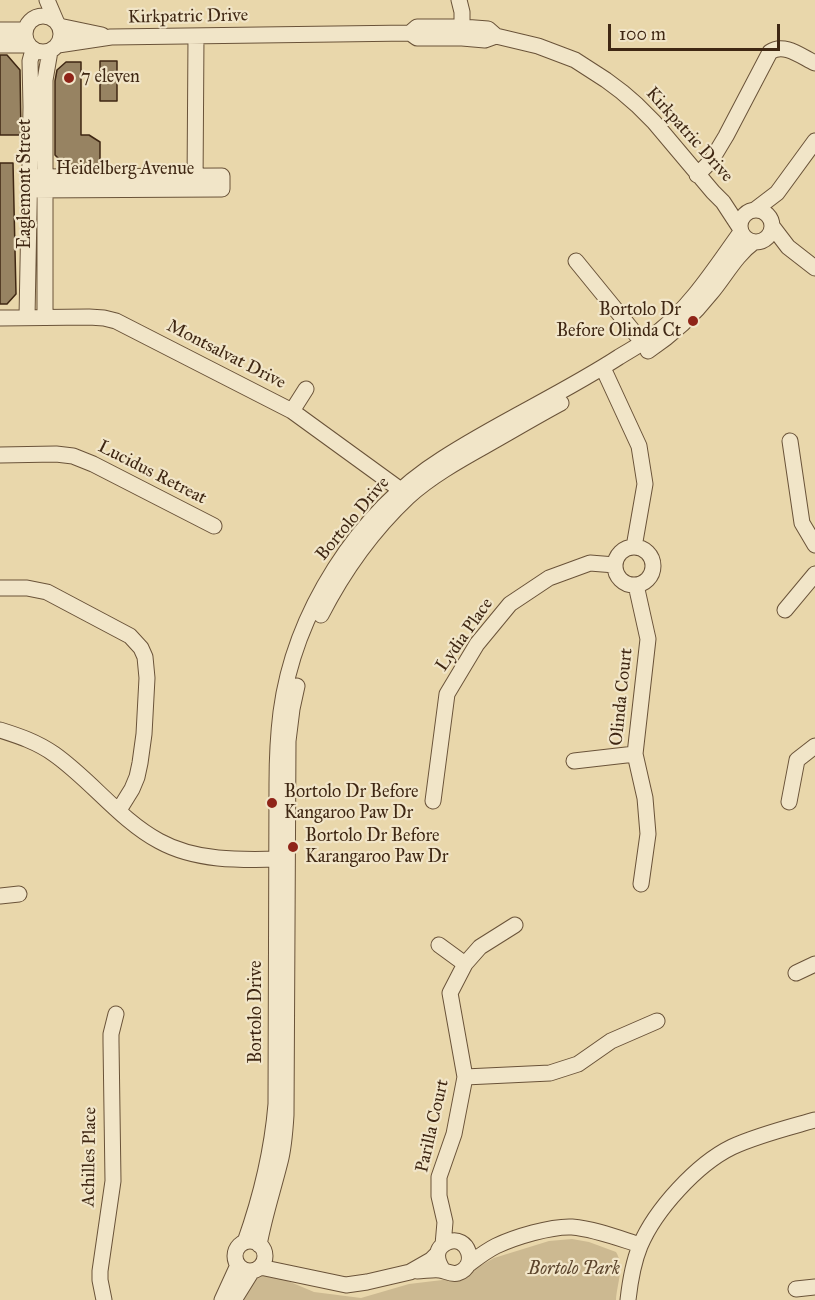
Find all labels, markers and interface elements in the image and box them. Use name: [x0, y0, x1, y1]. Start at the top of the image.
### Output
street label: Kirkpatric Drive: [128, 5, 248, 29]
scale bar: [611, 12, 784, 50]
text: 100 m: [619, 23, 666, 45]
place label: 7 eleven: [81, 67, 140, 89]
marker: 7 eleven: [62, 71, 76, 85]
street label: Kirkpatric Drive: [641, 83, 737, 187]
street label: Eaglemont Street: [15, 119, 37, 249]
street label: Heidelberg Avenue: [56, 159, 194, 181]
place label: Bortolo Dr Before Olinda Ct: [556, 300, 681, 342]
marker: Bortolo Dr Before Olinda Ct: [686, 314, 700, 328]
street label: Montsalvat Drive: [163, 316, 289, 394]
street label: Lucidus Retreat: [94, 436, 210, 510]
street label: Bortolo Drive: [312, 473, 394, 565]
street label: Lydia Place: [432, 594, 498, 676]
street label: Olinda Court: [606, 647, 638, 747]
place label: Bortolo Dr Before Kangaroo Paw Dr: [284, 782, 419, 824]
marker: Bortolo Dr Before Kangaroo Paw Dr: [265, 796, 279, 810]
place label: Bortolo Dr Before Karangaroo Paw Dr: [305, 826, 448, 868]
marker: Bortolo Dr Before Karangaroo Paw Dr: [286, 840, 300, 854]
street label: Bortolo Drive: [246, 961, 268, 1063]
street label: Parilla Court: [412, 1077, 454, 1175]
street label: Achilles Place: [78, 1107, 102, 1207]
park label: Bortolo Park: [528, 1259, 620, 1281]

